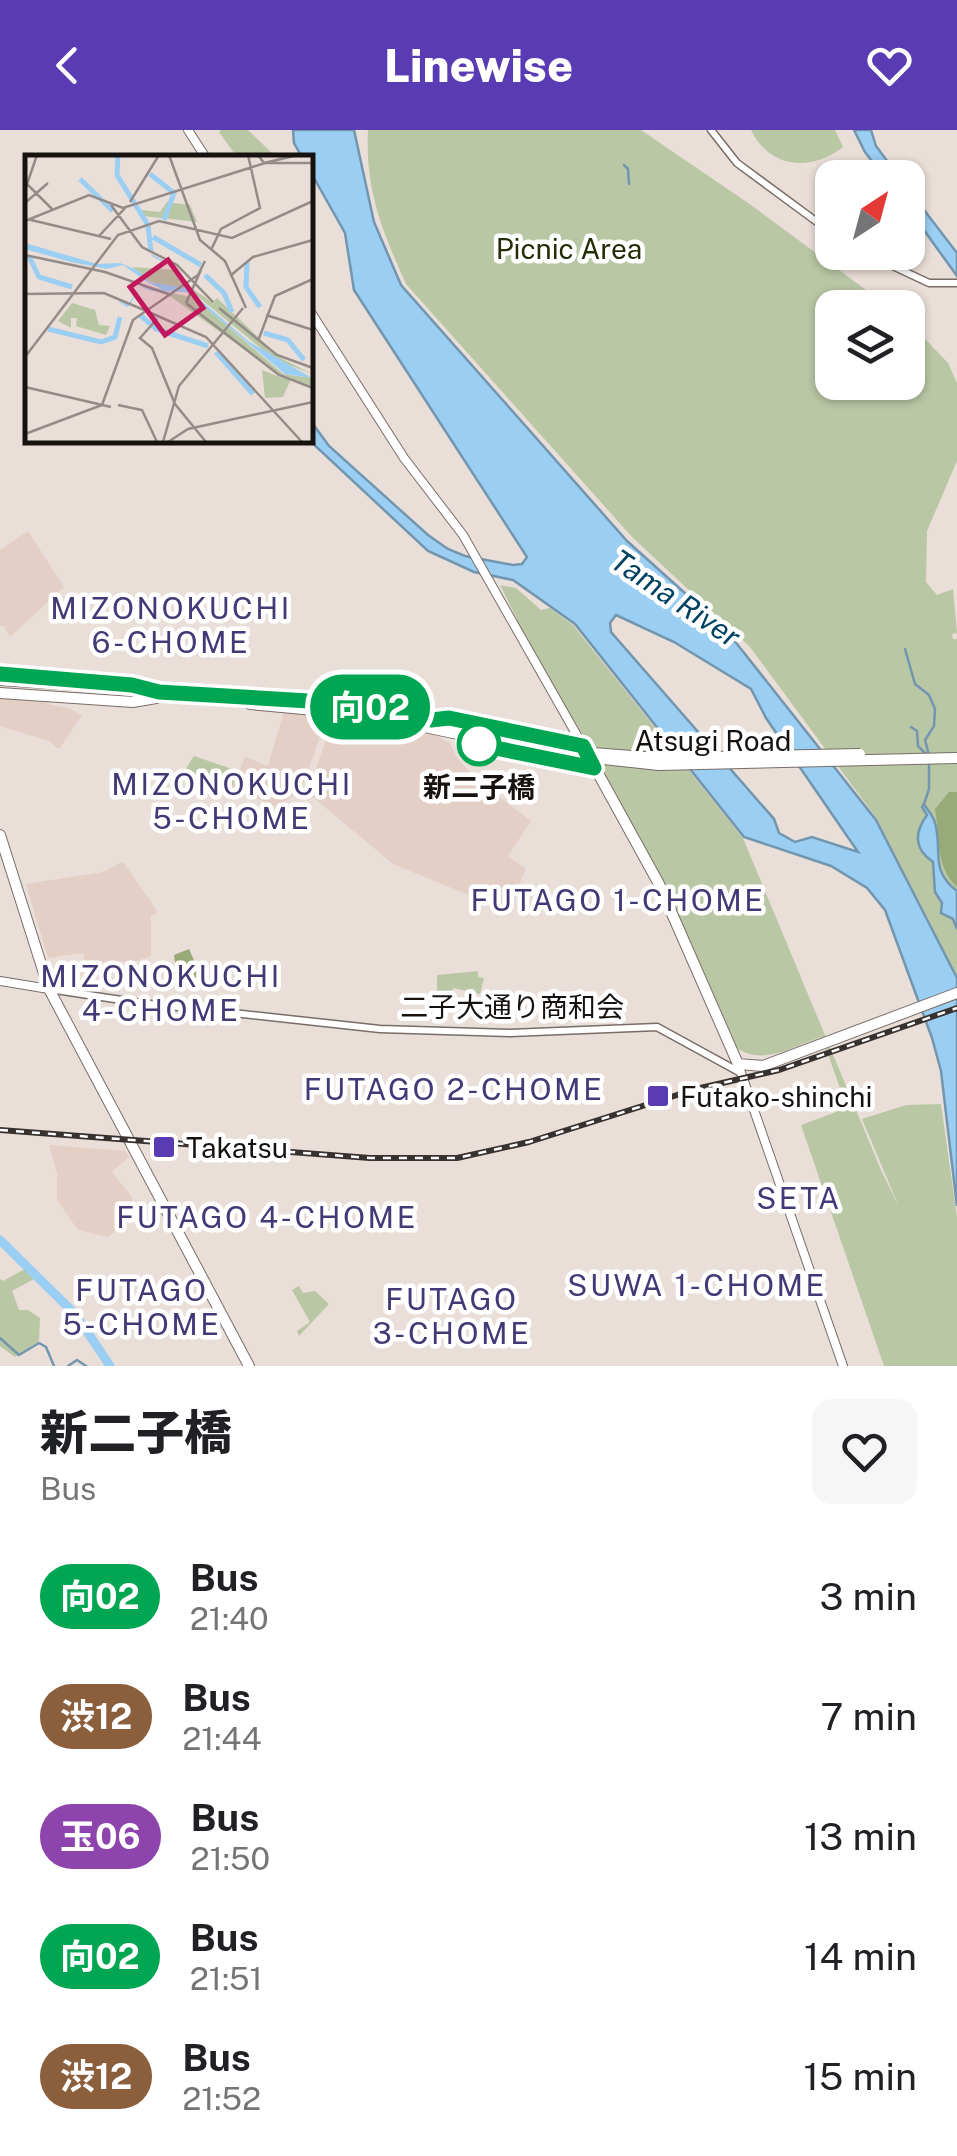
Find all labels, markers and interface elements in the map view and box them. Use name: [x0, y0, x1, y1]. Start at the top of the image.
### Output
icon: back: [40, 38, 95, 93]
icon: heart: [862, 38, 917, 93]
text: Linewise: [384, 39, 573, 92]
inset map: [25, 155, 312, 442]
north arrow: [815, 160, 925, 270]
map controls: [815, 160, 925, 400]
park label: Picnic Area: [496, 232, 642, 265]
button: layers: [815, 290, 925, 400]
water label: Tama River: [605, 542, 748, 655]
district label: MIZONOKUCHI 6-CHOME: [50, 590, 292, 660]
line badge: 向02: [312, 674, 428, 740]
text: 向02: [330, 687, 410, 728]
marker: 新二子橋: [458, 723, 500, 765]
street label: Atsugi Road: [634, 724, 792, 757]
district label: MIZONOKUCHI 5-CHOME: [111, 766, 353, 836]
place label: 新二子橋: [423, 770, 535, 803]
district label: FUTAGO 1-CHOME: [471, 882, 765, 918]
district label: MIZONOKUCHI 4-CHOME: [40, 958, 282, 1028]
street label: 二子大通り商和会: [400, 990, 624, 1023]
district label: FUTAGO 2-CHOME: [304, 1071, 604, 1107]
place label: Futako-shinchi: [680, 1080, 872, 1113]
marker: Futako-shinchi: [645, 1083, 671, 1109]
place label: Takatsu: [186, 1131, 288, 1164]
marker: Takatsu: [151, 1134, 177, 1160]
district label: SETA: [756, 1180, 842, 1216]
district label: FUTAGO 4-CHOME: [116, 1199, 418, 1235]
district label: SUWA 1-CHOME: [567, 1267, 827, 1303]
district label: FUTAGO 5-CHOME: [63, 1272, 221, 1342]
district label: FUTAGO 3-CHOME: [373, 1281, 531, 1351]
button: heart: [812, 1399, 917, 1504]
text: 新二子橋: [40, 1404, 232, 1461]
text: Bus: [40, 1470, 96, 1507]
text: Bus: [190, 1555, 258, 1600]
text: 3 min: [819, 1574, 917, 1619]
text: 向02: [60, 1576, 140, 1617]
text: 21:40: [190, 1600, 269, 1637]
text: Bus: [182, 1675, 251, 1720]
text: 7 min: [820, 1694, 917, 1739]
text: 渋12: [60, 1696, 132, 1737]
text: 21:44: [182, 1720, 262, 1757]
text: Bus: [191, 1795, 259, 1840]
text: 13 min: [804, 1814, 917, 1859]
text: 玉06: [60, 1816, 141, 1857]
text: 21:50: [191, 1840, 270, 1877]
text: Bus: [190, 1915, 258, 1960]
text: 14 min: [804, 1934, 917, 1979]
text: 向02: [60, 1936, 140, 1977]
text: 21:51: [190, 1960, 263, 1997]
text: Bus: [182, 2035, 251, 2080]
text: 15 min: [804, 2054, 917, 2099]
text: 渋12: [60, 2056, 132, 2097]
text: 21:52: [182, 2080, 261, 2117]

